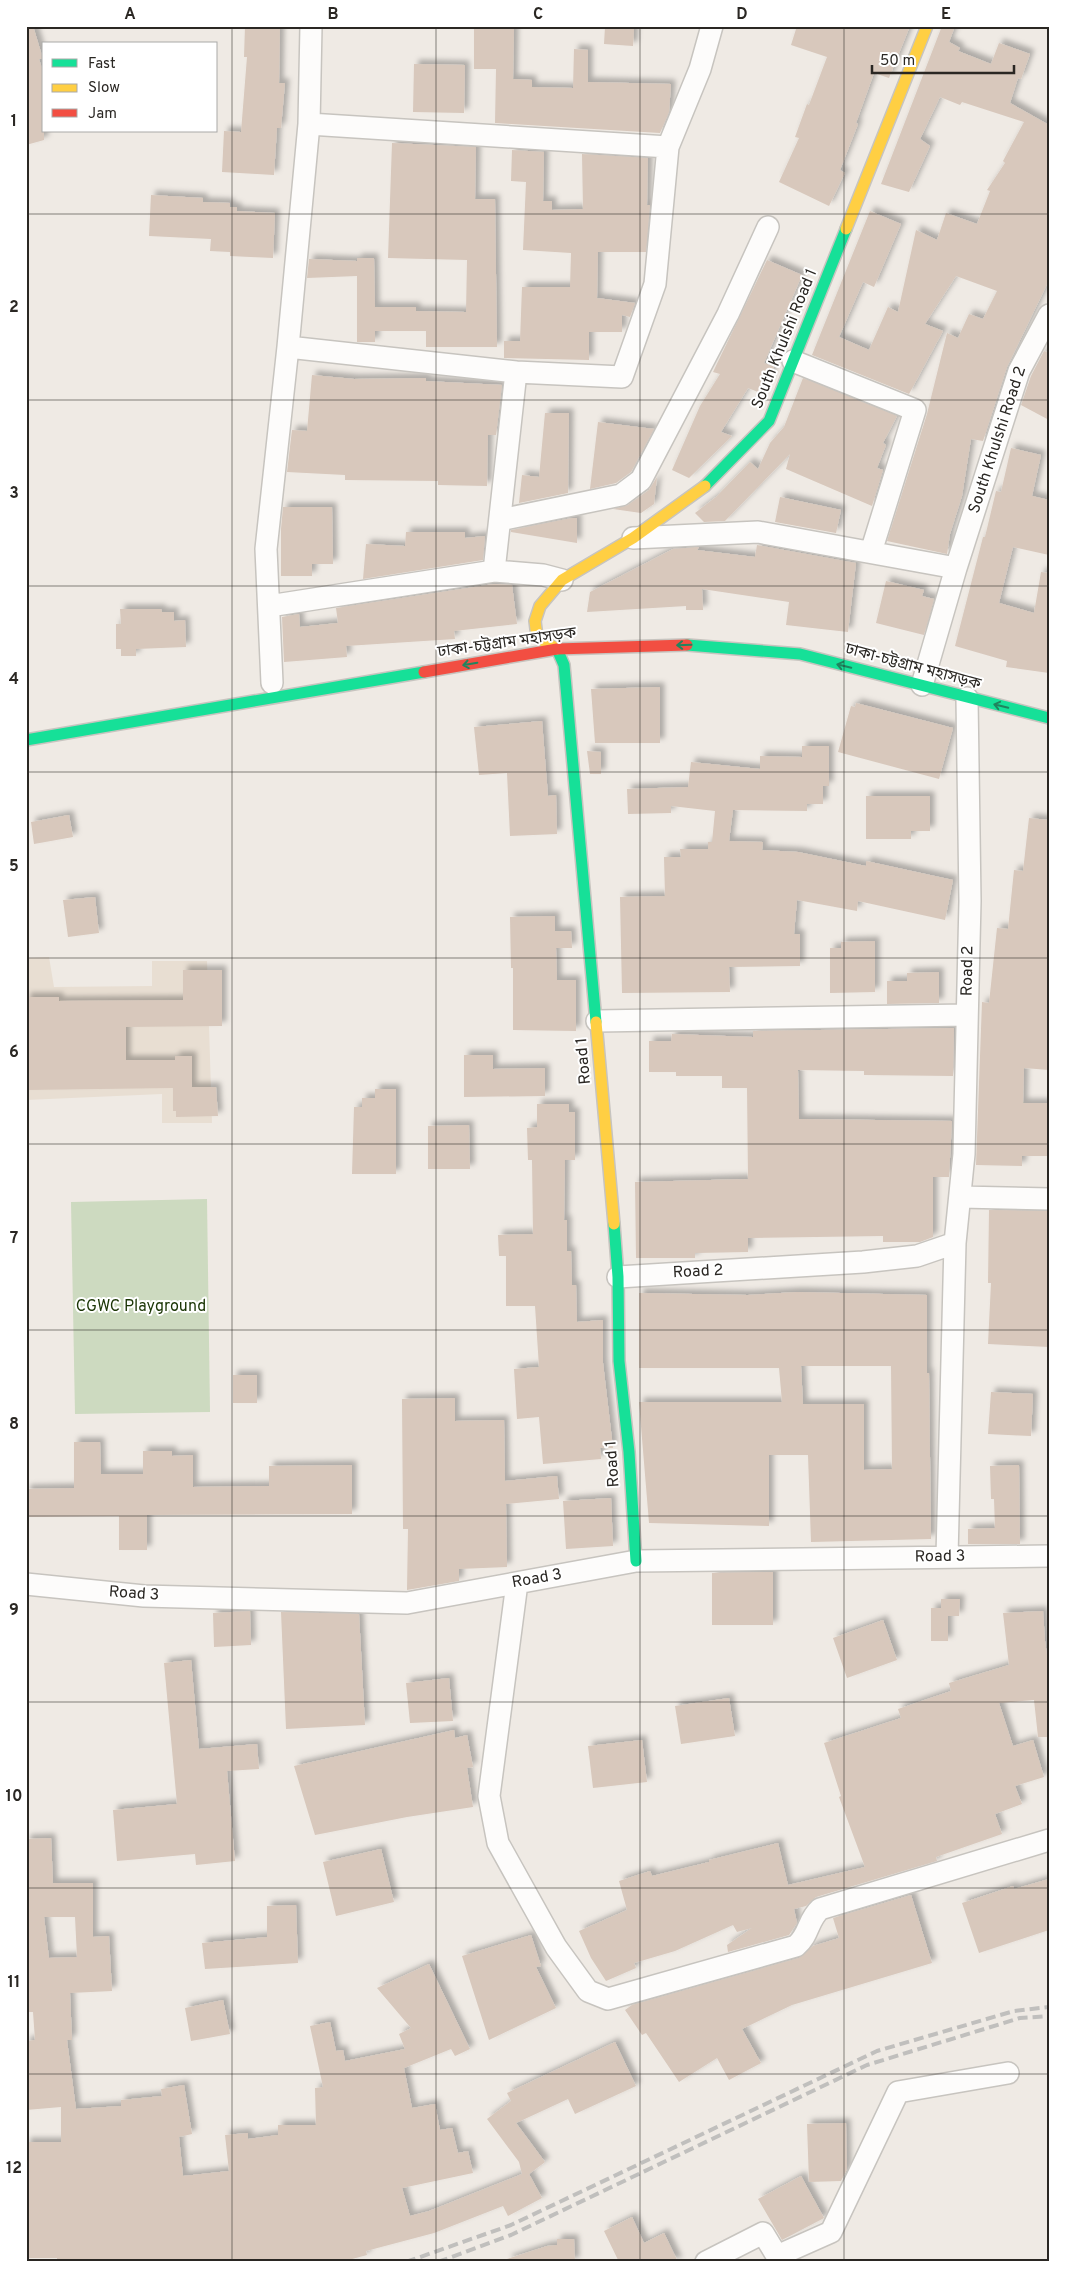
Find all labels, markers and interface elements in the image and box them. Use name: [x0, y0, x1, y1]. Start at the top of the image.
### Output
text: A: [124, 5, 136, 25]
text: B: [327, 5, 339, 25]
text: C: [533, 5, 543, 25]
text: D: [736, 5, 748, 25]
text: E: [941, 5, 951, 25]
legend: [42, 42, 218, 132]
scale bar: [872, 42, 1015, 74]
text: 50 m: [880, 52, 915, 71]
text: Fast: [88, 55, 116, 74]
text: Slow: [88, 79, 120, 98]
text: Jam: [88, 105, 117, 124]
text: 1: [11, 112, 17, 132]
street label: South Khulshi Road 1: [748, 266, 822, 412]
text: 2: [9, 298, 19, 318]
street label: South Khulshi Road 2: [965, 364, 1031, 516]
text: 3: [9, 484, 19, 504]
street label: ঢাকা-চট্টগ্রাম মহাসড়ক: [435, 622, 579, 663]
street label: ঢাকা-চট্টগ্রাম মহাসড়ক: [842, 638, 984, 695]
one-way arrow: [676, 640, 692, 650]
one-way arrow: [462, 659, 478, 669]
one-way arrow: [837, 660, 853, 670]
text: 4: [9, 670, 19, 690]
one-way arrow: [994, 701, 1010, 710]
text: 5: [9, 857, 19, 877]
street label: Road 2: [958, 946, 978, 996]
street label: Road 1: [572, 1037, 596, 1085]
text: 6: [9, 1043, 19, 1063]
text: 7: [10, 1229, 18, 1249]
street label: Road 2: [672, 1261, 724, 1283]
park label: CGWC Playground: [76, 1297, 206, 1317]
text: 8: [9, 1415, 19, 1435]
street label: Road 1: [601, 1440, 625, 1488]
street label: Road 3: [915, 1547, 965, 1567]
street label: Road 3: [510, 1565, 564, 1593]
street label: Road 3: [108, 1582, 160, 1606]
text: 9: [9, 1601, 19, 1621]
text: 10: [6, 1787, 22, 1807]
text: 11: [8, 1973, 20, 1993]
text: 12: [6, 2159, 22, 2179]

